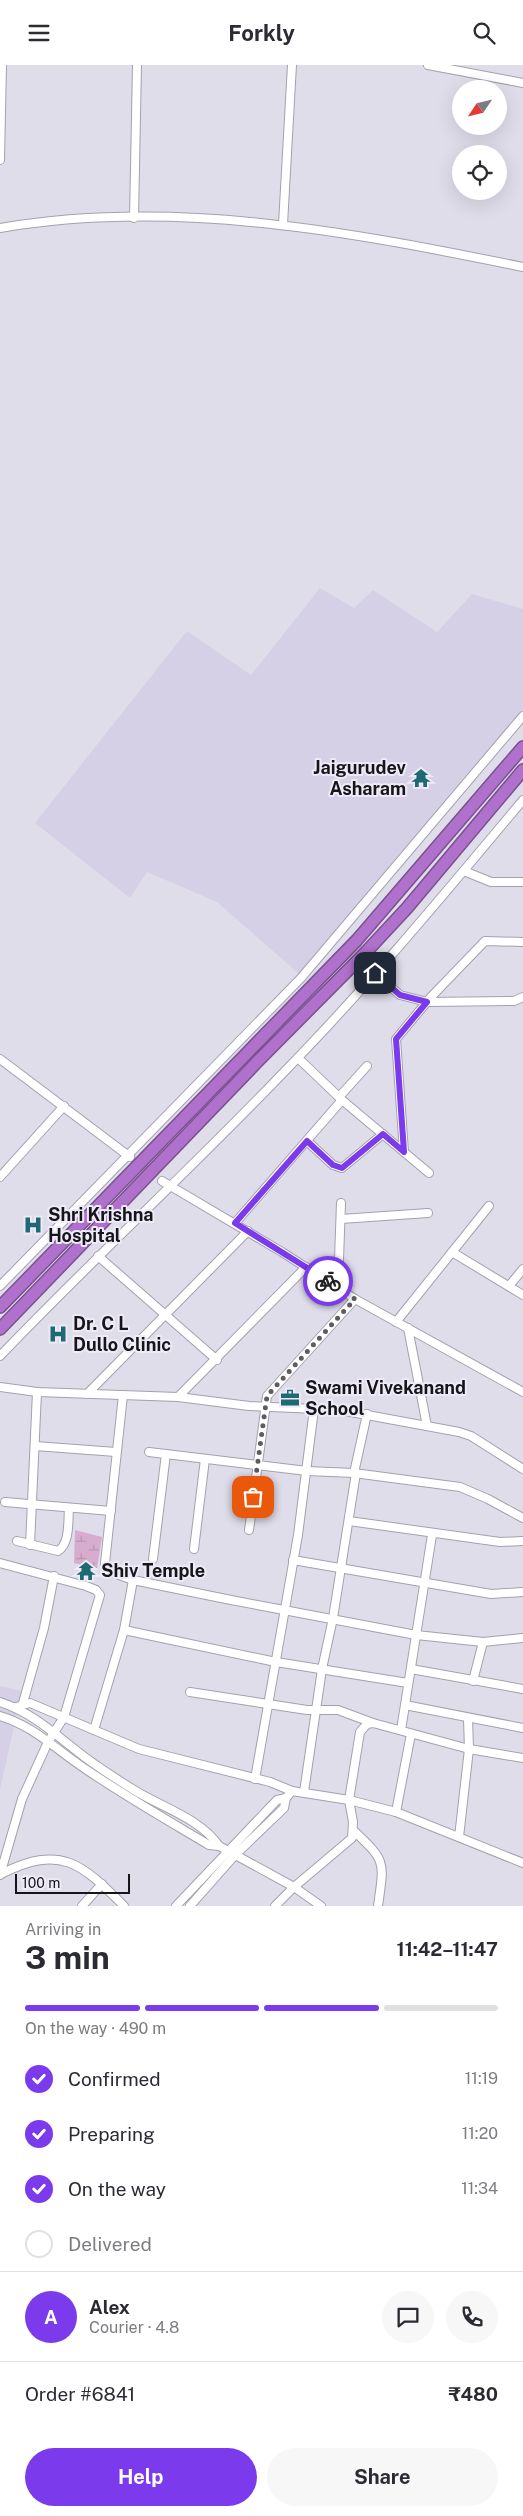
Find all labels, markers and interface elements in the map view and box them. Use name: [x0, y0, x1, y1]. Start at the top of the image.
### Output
icon: menu: [25, 19, 53, 47]
icon: search: [470, 19, 498, 47]
text: Forkly: [228, 20, 295, 46]
north arrow: [452, 80, 508, 135]
map controls: [452, 80, 507, 200]
button: locate: [452, 145, 507, 200]
place label: Jaigurudev Asharam: [313, 757, 407, 799]
temple icon: Jaigurudev Asharam: [410, 767, 432, 789]
pin: [354, 952, 396, 994]
icon: home: [361, 959, 389, 987]
place label: Shri Krishna Hospital: [48, 1204, 154, 1246]
hospital icon: Shri Krishna Hospital: [22, 1214, 44, 1236]
courier: [303, 1256, 353, 1306]
icon: bike: [314, 1267, 342, 1295]
place label: Dr. C L Dullo Clinic: [73, 1313, 171, 1355]
hospital icon: Dr. C L Dullo Clinic: [47, 1323, 69, 1345]
place label: Swami Vivekanand School: [305, 1377, 466, 1419]
office icon: Swami Vivekanand School: [279, 1387, 301, 1409]
pin: [232, 1476, 274, 1518]
icon: bag: [239, 1483, 267, 1511]
temple icon: Shiv Temple: [75, 1560, 97, 1582]
place label: Shiv Temple: [101, 1560, 205, 1581]
scale bar: [15, 1871, 130, 1894]
text: 100 m: [22, 1875, 60, 1891]
text: Arriving in: [25, 1920, 101, 1939]
text: 11:42–11:47: [397, 1938, 498, 1960]
text: 3 min: [25, 1939, 110, 1976]
text: On the way · 490 m: [25, 2019, 166, 2038]
icon: check: [25, 2065, 53, 2093]
text: Confirmed: [68, 2068, 161, 2090]
text: 11:19: [465, 2069, 498, 2088]
icon: check: [25, 2120, 53, 2148]
text: Preparing: [68, 2123, 155, 2145]
text: 11:20: [462, 2124, 498, 2143]
icon: check: [25, 2175, 53, 2203]
text: On the way: [68, 2178, 166, 2200]
text: 11:34: [461, 2179, 498, 2198]
text: Delivered: [68, 2233, 152, 2255]
button: chat: [382, 2291, 434, 2343]
button: phone: [446, 2291, 498, 2343]
text: Alex: [89, 2296, 130, 2318]
text: A: [44, 2306, 58, 2328]
text: Courier · 4.8: [89, 2318, 179, 2337]
text: Order #6841: [25, 2383, 135, 2405]
text: ₹480: [448, 2383, 498, 2405]
button: Help: [25, 2448, 257, 2506]
button: Share: [267, 2448, 498, 2506]

